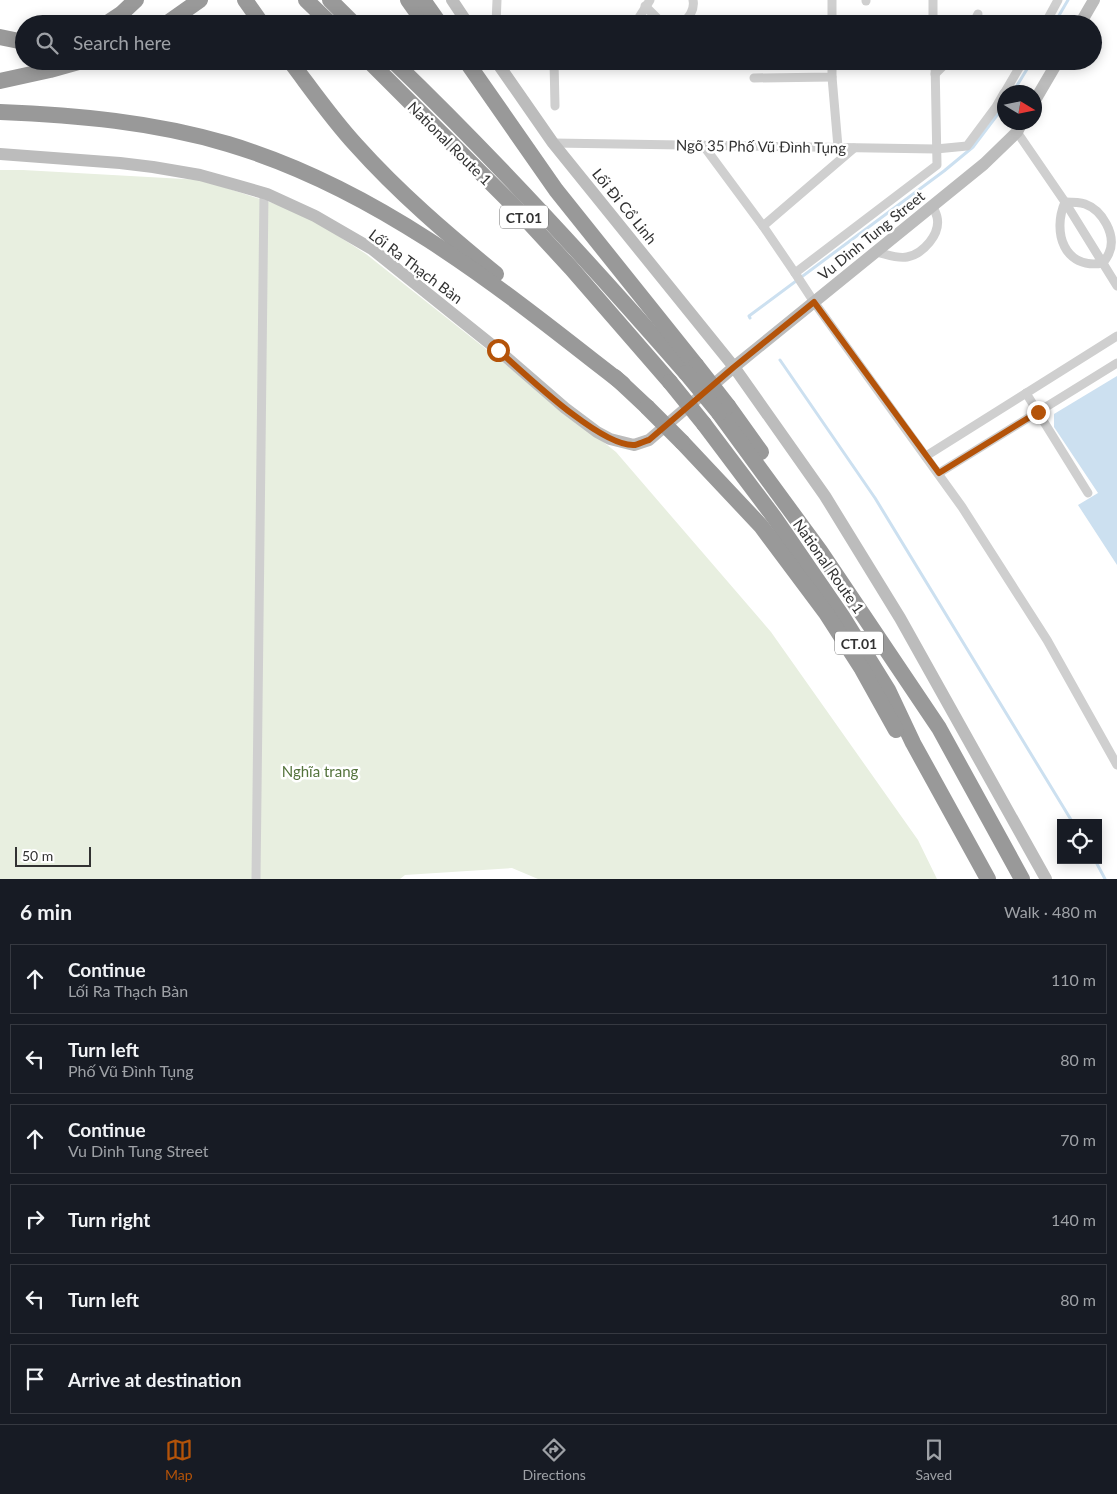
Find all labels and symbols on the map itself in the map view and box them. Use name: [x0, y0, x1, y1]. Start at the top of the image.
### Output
north arrow: [997, 85, 1042, 130]
street label: National Route 1: [404, 97, 496, 189]
street label: Ngõ 35 Phố Vũ Đình Tụng: [676, 136, 846, 156]
street label: Lối Đi Cổ Linh: [589, 165, 661, 247]
street label: Vu Dinh Tung Street: [814, 186, 928, 283]
road number: CT.01: [500, 206, 548, 228]
street label: Lối Ra Thạch Bàn: [366, 225, 466, 307]
route start: [487, 339, 510, 362]
route end: [1027, 401, 1050, 424]
street label: National Route 1: [790, 515, 868, 617]
road number: CT.01: [835, 632, 883, 654]
park label: Nghĩa trang: [282, 762, 358, 780]
scale bar: [15, 844, 91, 867]

